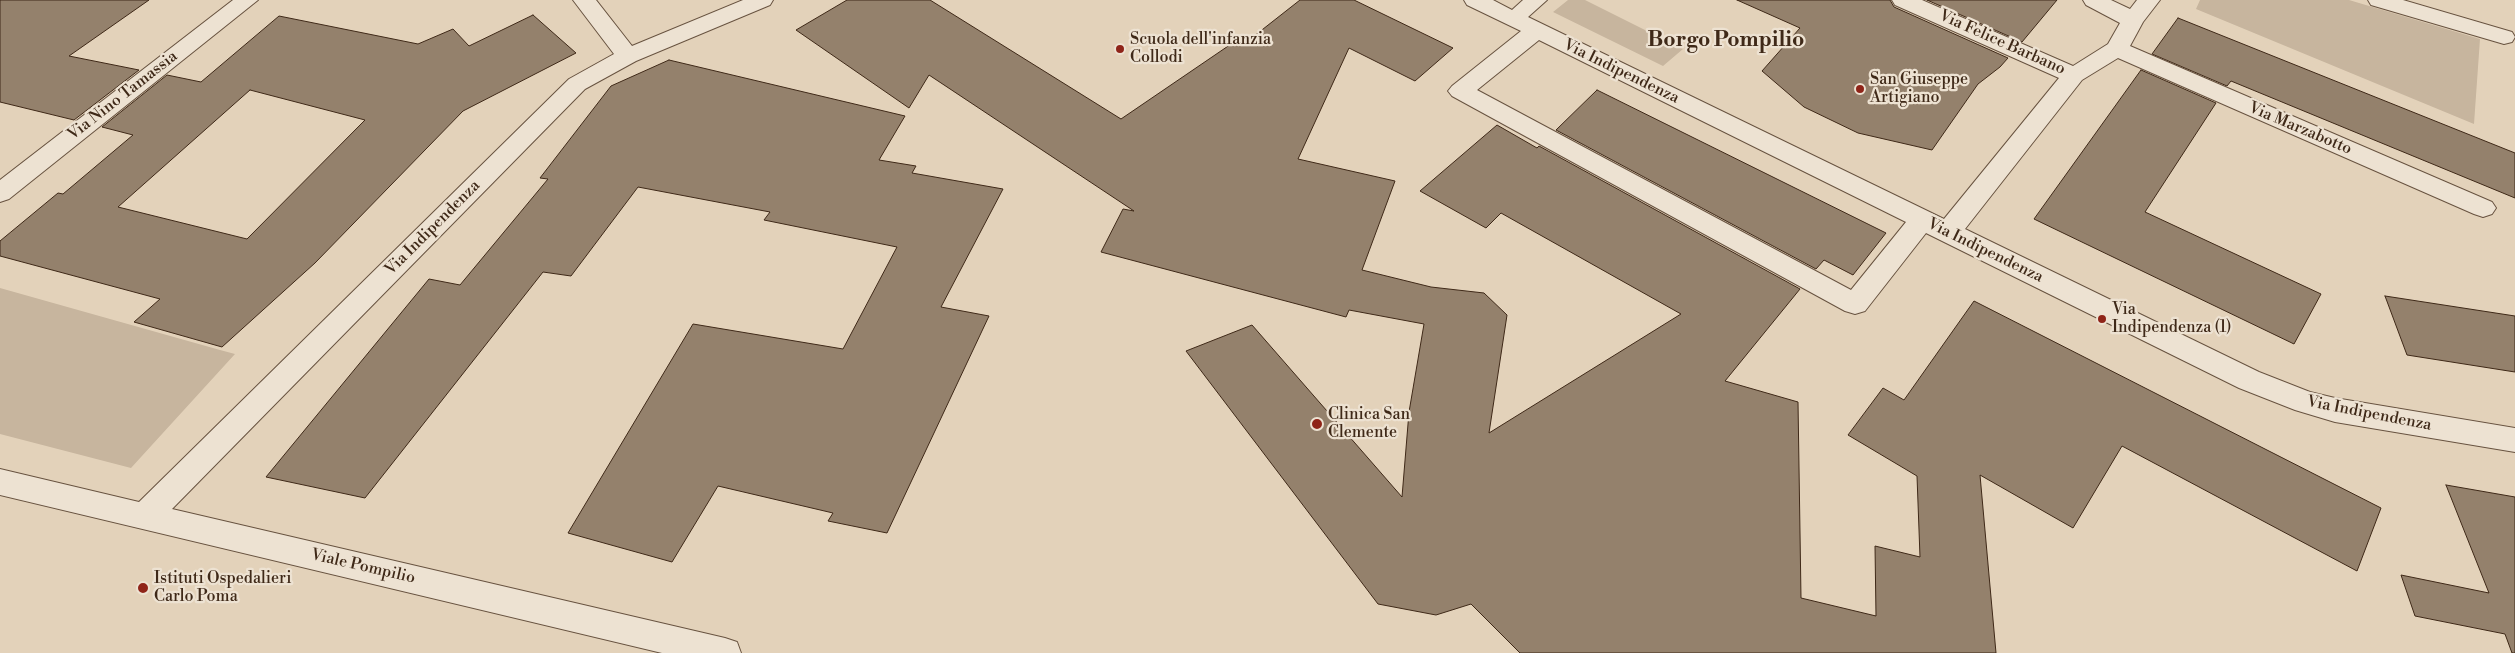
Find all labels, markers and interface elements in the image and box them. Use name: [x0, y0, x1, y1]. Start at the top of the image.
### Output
street label: Via Felice Barbano: [1936, 7, 2068, 79]
district label: Borgo Pompilio: [1648, 28, 1804, 54]
place label: Scuola dell'infanzia Collodi: [1130, 30, 1271, 68]
street label: Via Indipendenza: [1560, 36, 1682, 108]
marker: Scuola dell'infanzia Collodi: [1114, 43, 1126, 55]
street label: Via Nino Tamassia: [64, 47, 182, 145]
place label: San Giuseppe Artigiano: [1870, 70, 1968, 108]
marker: San Giuseppe Artigiano: [1854, 83, 1866, 95]
street label: Via Marzabotto: [2246, 99, 2354, 159]
street label: Via Indipendenza: [381, 176, 485, 280]
street label: Via Indipendenza: [1924, 215, 2046, 287]
place label: Via Indipendenza (1): [2112, 300, 2231, 338]
marker: Via Indipendenza (1): [2096, 313, 2108, 325]
street label: Via Indipendenza: [2305, 393, 2433, 435]
place label: Clinica San Clemente: [1328, 405, 1410, 443]
marker: Clinica San Clemente: [1310, 417, 1324, 431]
street label: Viale Pompilio: [309, 546, 417, 588]
place label: Istituti Ospedalieri Carlo Poma: [154, 569, 292, 607]
marker: Istituti Ospedalieri Carlo Poma: [136, 581, 150, 595]

